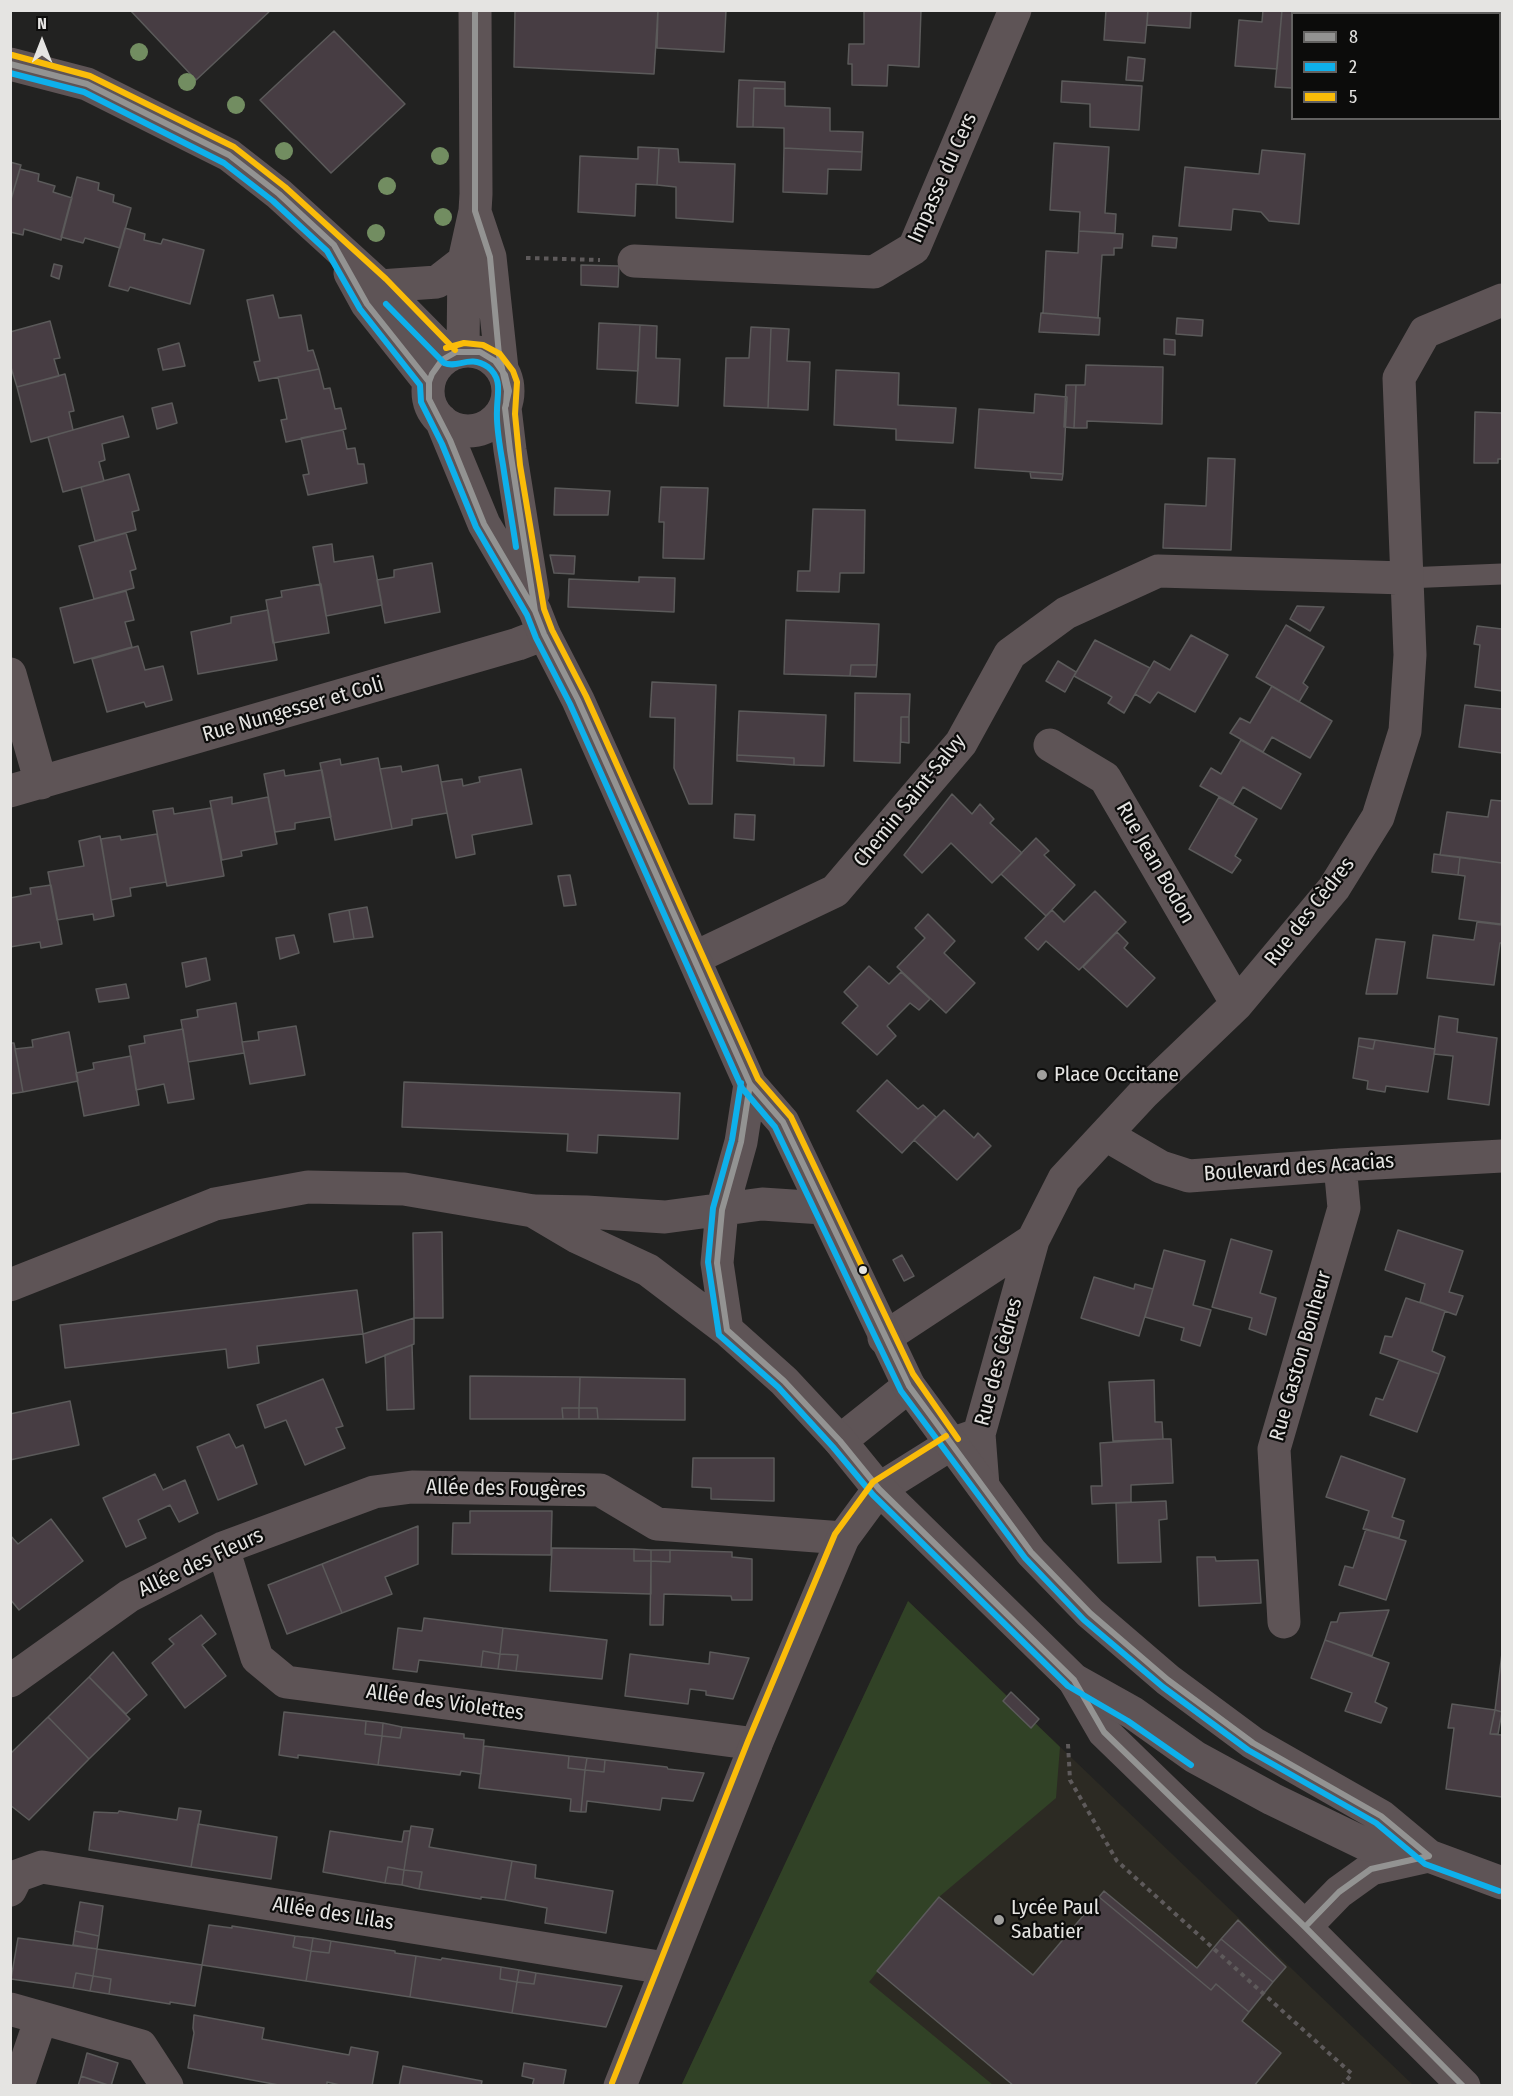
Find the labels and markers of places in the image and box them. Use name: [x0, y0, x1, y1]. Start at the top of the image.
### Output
place label: Place Occitane: [1054, 1062, 1179, 1088]
marker: Place Occitane: [1035, 1068, 1049, 1082]
unlabelled marker: [857, 1264, 869, 1276]
place label: Lycée Paul Sabatier: [1011, 1895, 1099, 1945]
marker: Lycée Paul Sabatier: [992, 1913, 1006, 1927]

